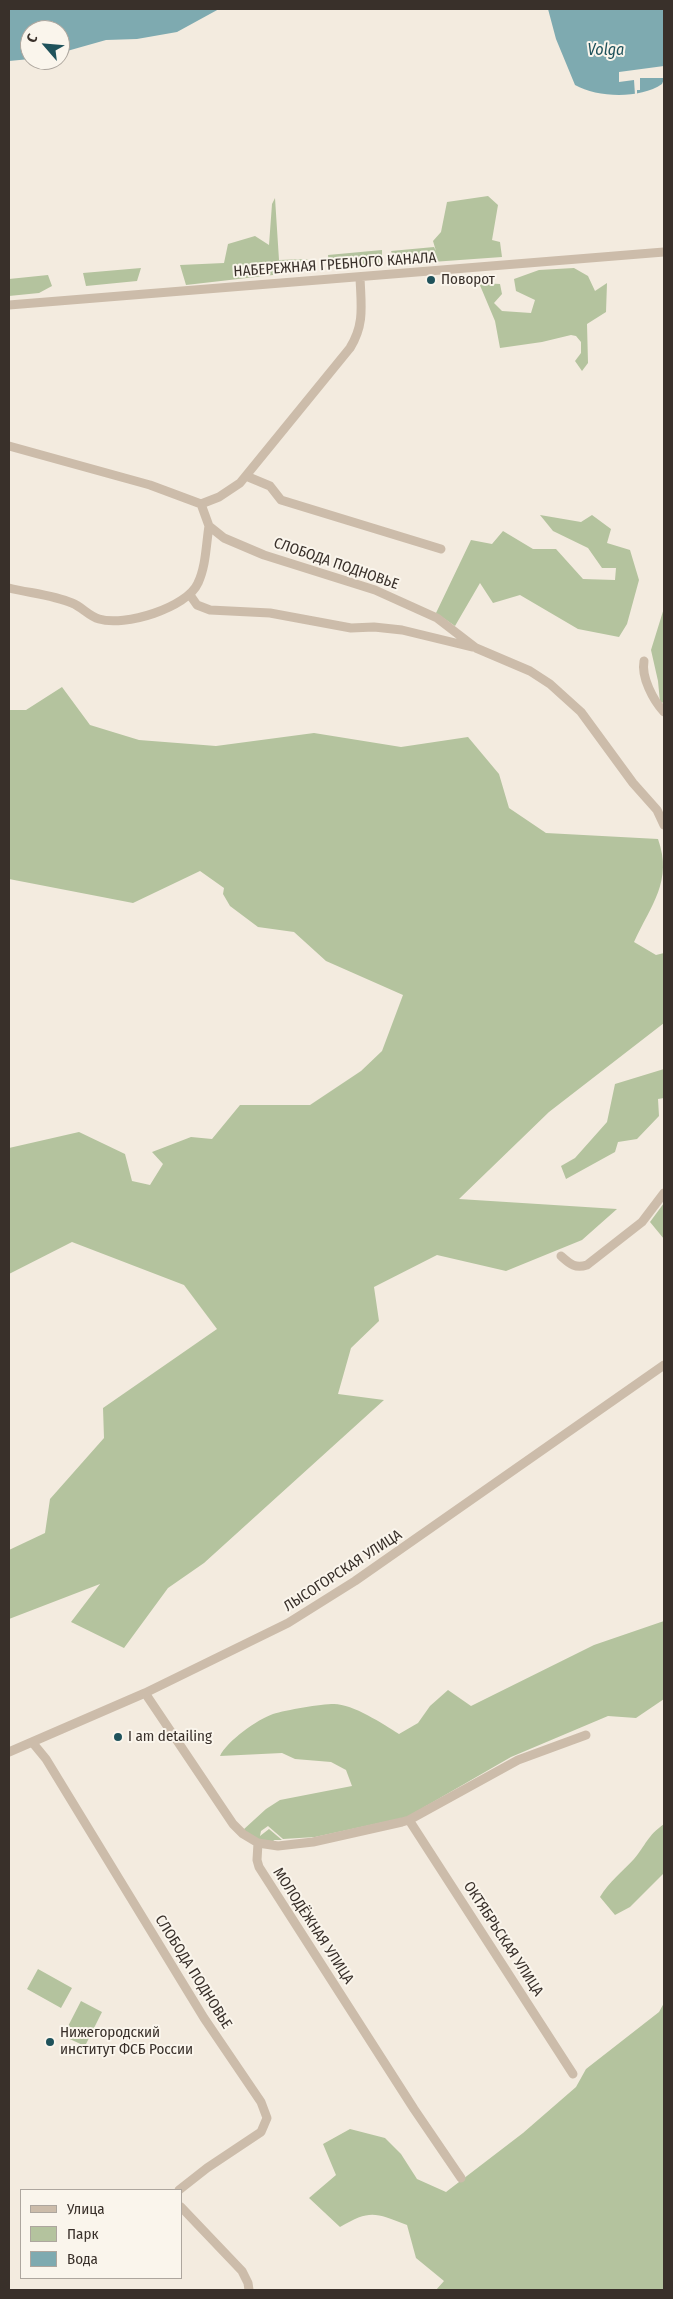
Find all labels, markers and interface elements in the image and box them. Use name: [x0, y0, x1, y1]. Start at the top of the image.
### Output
north arrow: [20, 20, 70, 70]
text: С: [23, 31, 41, 46]
water label: Volga: [588, 41, 624, 61]
street label: НАБЕРЕЖНАЯ ГРЕБНОГО КАНАЛА: [233, 249, 437, 281]
place label: Поворот: [441, 271, 495, 289]
marker: Поворот: [425, 274, 437, 286]
street label: СЛОБОДА ПОДНОВЬЕ: [271, 534, 401, 594]
street label: ЛЫСОГОРСКАЯ УЛИЦА: [281, 1526, 405, 1616]
place label: I am detailing: [128, 1728, 212, 1746]
marker: I am detailing: [112, 1731, 124, 1743]
street label: МОЛОДЁЖНАЯ УЛИЦА: [269, 1865, 357, 1987]
street label: ОКТЯБРЬСКАЯ УЛИЦА: [459, 1878, 547, 2000]
street label: СЛОБОДА ПОДНОВЬЕ: [151, 1912, 235, 2032]
place label: Нижегородский институт ФСБ России: [60, 2024, 193, 2059]
marker: Нижегородский институт ФСБ России: [44, 2036, 56, 2048]
legend: [20, 2189, 182, 2279]
text: Улица: [67, 2200, 105, 2218]
text: Парк: [67, 2225, 98, 2243]
text: Вода: [67, 2250, 98, 2268]

